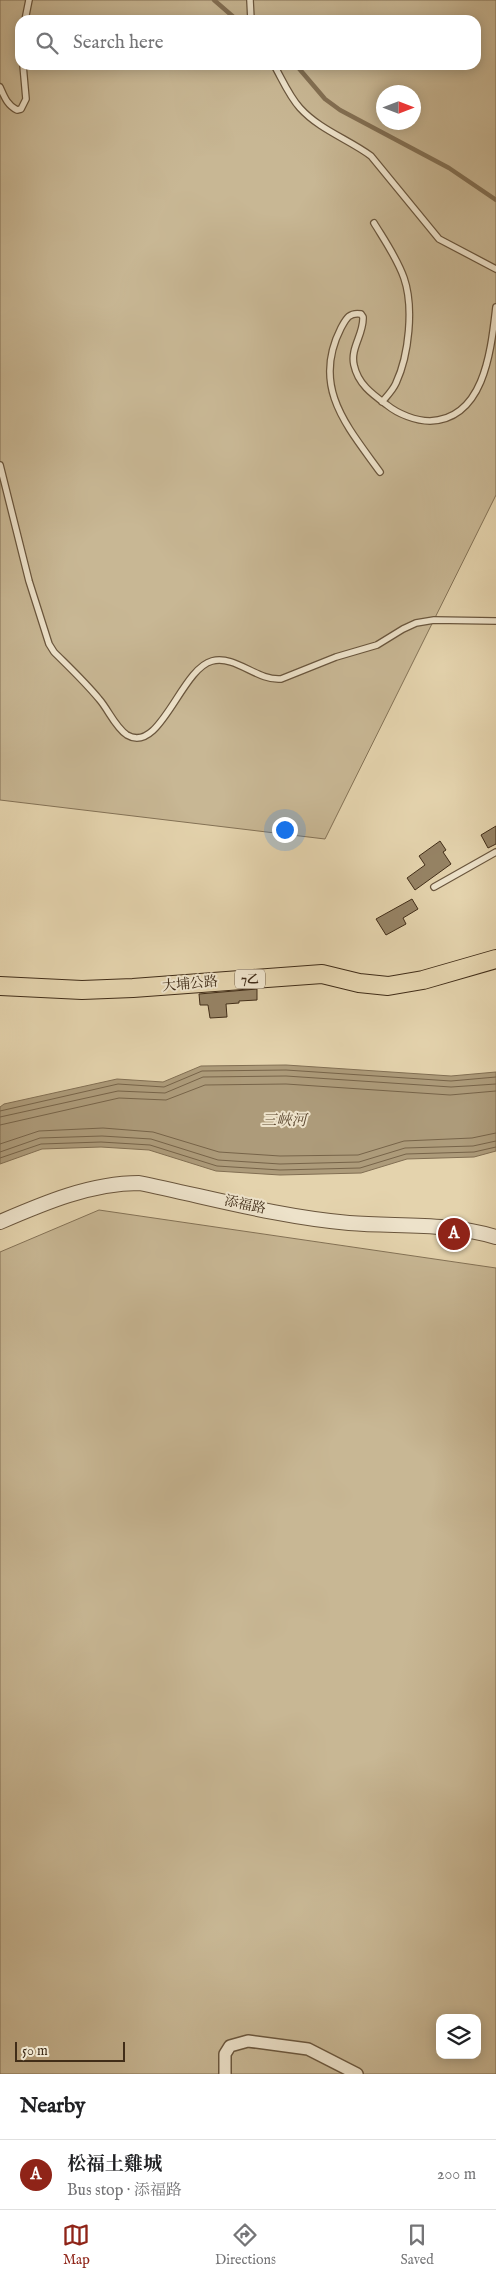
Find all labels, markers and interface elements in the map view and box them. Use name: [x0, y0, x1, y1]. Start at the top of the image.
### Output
search box: [15, 15, 481, 70]
icon: search: [33, 29, 61, 57]
text: Search here: [73, 31, 164, 55]
north arrow: [376, 85, 421, 130]
your location: [272, 817, 298, 843]
road number: 7乙: [235, 970, 265, 989]
street label: 大埔公路: [161, 973, 219, 995]
water label: 三峽河: [261, 1111, 309, 1130]
street label: 添福路: [223, 1192, 267, 1218]
pin: A: [438, 1215, 470, 1253]
map controls: [436, 2014, 481, 2059]
button: layers: [436, 2014, 481, 2059]
scale bar: [15, 2039, 125, 2062]
text: 50 m: [22, 2042, 48, 2060]
text: Nearby: [20, 2093, 85, 2120]
text: 松福土雞城: [67, 2153, 162, 2177]
text: A: [31, 2165, 41, 2185]
text: 200 m: [437, 2165, 476, 2185]
text: Bus stop · 添福路: [67, 2181, 182, 2201]
tab: Map: [62, 2221, 90, 2269]
tab: Directions: [215, 2221, 276, 2269]
tab: Saved: [401, 2221, 434, 2269]

